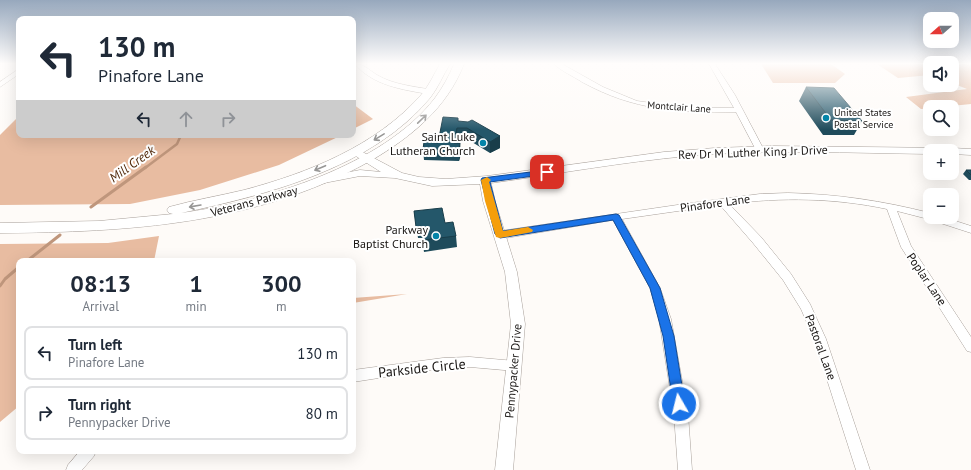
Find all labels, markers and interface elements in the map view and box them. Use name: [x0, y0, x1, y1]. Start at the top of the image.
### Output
north arrow: [923, 12, 959, 48]
map controls: [923, 12, 959, 224]
text: 130 m: [98, 28, 175, 65]
icon: left: [32, 32, 84, 84]
button: sound: [923, 56, 959, 92]
text: Pinafore Lane: [98, 64, 204, 87]
street label: Montclair Lane: [647, 98, 711, 116]
button: search: [923, 100, 959, 136]
place label: United States Postal Service: [834, 106, 893, 131]
icon: left: [133, 108, 155, 130]
icon: ahead: [175, 108, 197, 130]
icon: right: [217, 108, 239, 130]
marker: United States Postal Service: [821, 113, 831, 123]
one-way arrow: [417, 114, 427, 124]
place label: Saint Luke Lutheran Church: [390, 129, 475, 158]
one-way arrow: [373, 133, 385, 141]
marker: Saint Luke Lutheran Church: [478, 138, 488, 148]
water label: Mill Creek: [106, 141, 159, 186]
street label: Rev Dr M Luther King Jr Drive: [678, 142, 828, 162]
button: +: [923, 144, 959, 180]
pin: [530, 155, 564, 189]
icon: arrive: [536, 161, 558, 183]
one-way arrow: [314, 165, 326, 173]
street label: Veterans Parkway: [208, 182, 300, 220]
button: −: [923, 188, 959, 224]
street label: Pinafore Lane: [679, 191, 751, 215]
one-way arrow: [189, 202, 202, 210]
place label: Parkway Baptist Church: [353, 222, 428, 251]
marker: Parkway Baptist Church: [431, 231, 441, 241]
street label: Poplar Lane: [904, 250, 950, 308]
text: 08:13: [70, 268, 131, 299]
text: 1: [189, 268, 203, 299]
text: 300: [261, 268, 302, 299]
text: Arrival: [83, 298, 119, 315]
text: min: [185, 298, 207, 315]
text: m: [276, 298, 287, 315]
street label: Pastoral Lane: [802, 312, 840, 382]
street label: Pennypacker Drive: [501, 323, 525, 419]
text: Turn left: [68, 335, 122, 354]
icon: left: [34, 342, 56, 364]
text: 130 m: [297, 344, 338, 363]
text: Pinafore Lane: [68, 354, 144, 371]
street label: Parkside Circle: [377, 354, 467, 382]
position arrow: [658, 383, 700, 425]
text: Turn right: [68, 395, 131, 414]
icon: right: [34, 402, 56, 424]
text: 80 m: [305, 404, 338, 423]
text: Pennypacker Drive: [68, 414, 171, 431]

